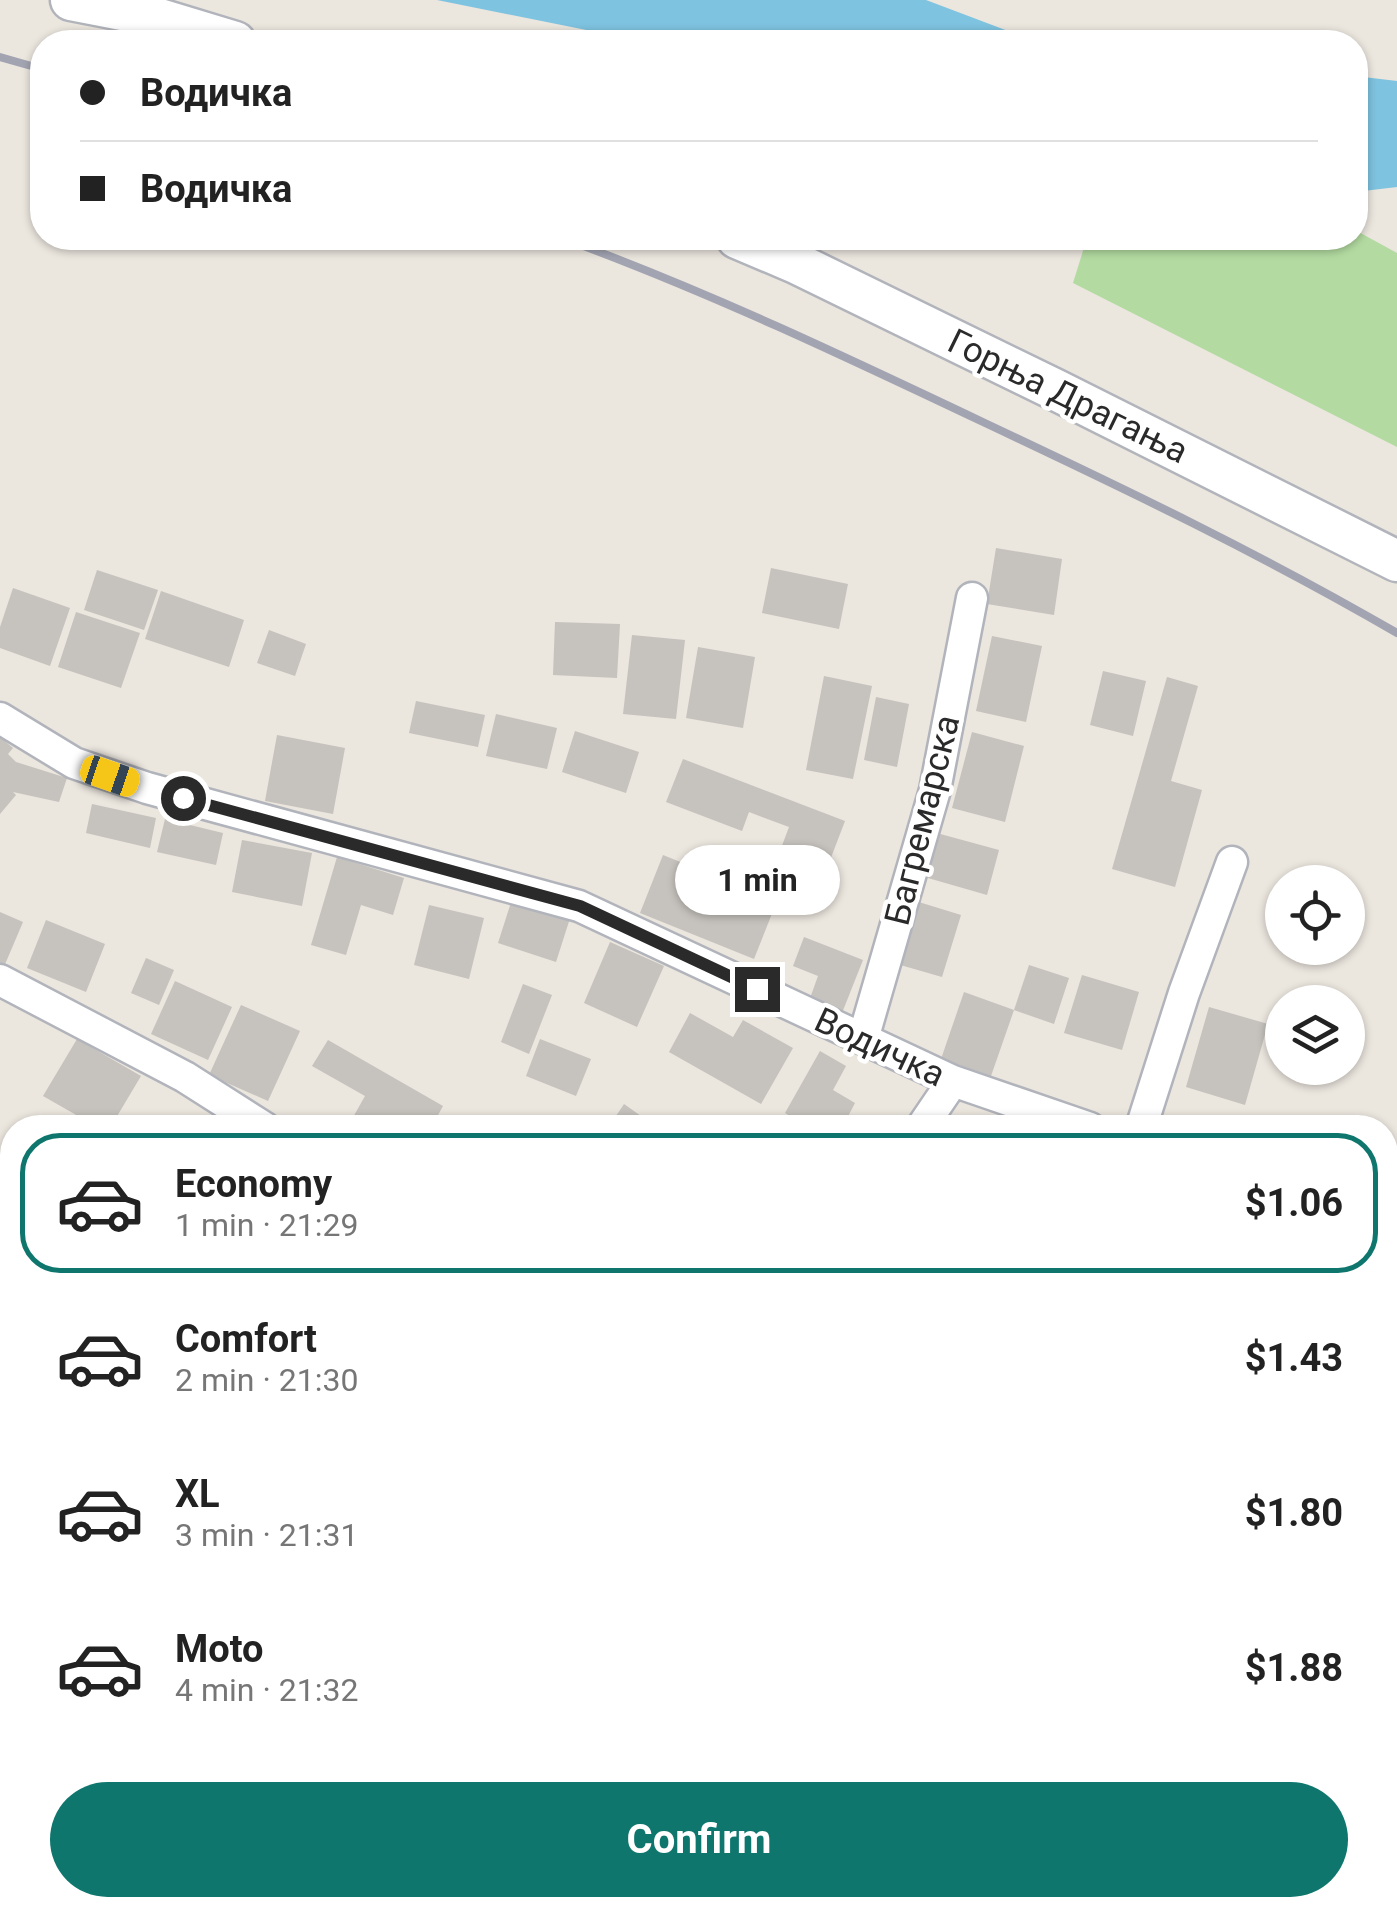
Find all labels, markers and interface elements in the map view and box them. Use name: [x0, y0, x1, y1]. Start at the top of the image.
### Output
text: Водичка: [140, 71, 292, 115]
text: Водичка: [140, 167, 292, 211]
street label: Горња Драгања: [941, 321, 1194, 472]
street label: Багремарска: [877, 711, 968, 929]
car: [77, 752, 143, 800]
route start: [161, 776, 206, 821]
callout: 1 min: [674, 844, 840, 914]
text: 1 min: [717, 861, 798, 899]
map controls: [1265, 865, 1365, 1085]
button: locate: [1265, 865, 1365, 965]
route end: [735, 967, 780, 1012]
button: layers: [1265, 985, 1365, 1085]
street label: Водичка: [808, 1000, 951, 1095]
icon: car: [55, 1158, 145, 1248]
text: Economy: [175, 1162, 332, 1206]
text: $1.06: [1245, 1181, 1343, 1225]
text: 1 min · 21:29: [175, 1206, 358, 1244]
icon: car: [55, 1313, 145, 1403]
text: Comfort: [175, 1317, 317, 1361]
text: $1.43: [1245, 1336, 1343, 1380]
text: 2 min · 21:30: [175, 1361, 358, 1399]
icon: car: [55, 1468, 145, 1558]
text: XL: [175, 1472, 220, 1516]
text: $1.80: [1245, 1491, 1343, 1535]
text: 3 min · 21:31: [175, 1516, 358, 1554]
icon: car: [55, 1623, 145, 1713]
text: Moto: [175, 1627, 264, 1671]
text: $1.88: [1245, 1646, 1343, 1690]
text: 4 min · 21:32: [175, 1671, 358, 1709]
button: Confirm: [50, 1782, 1348, 1897]

